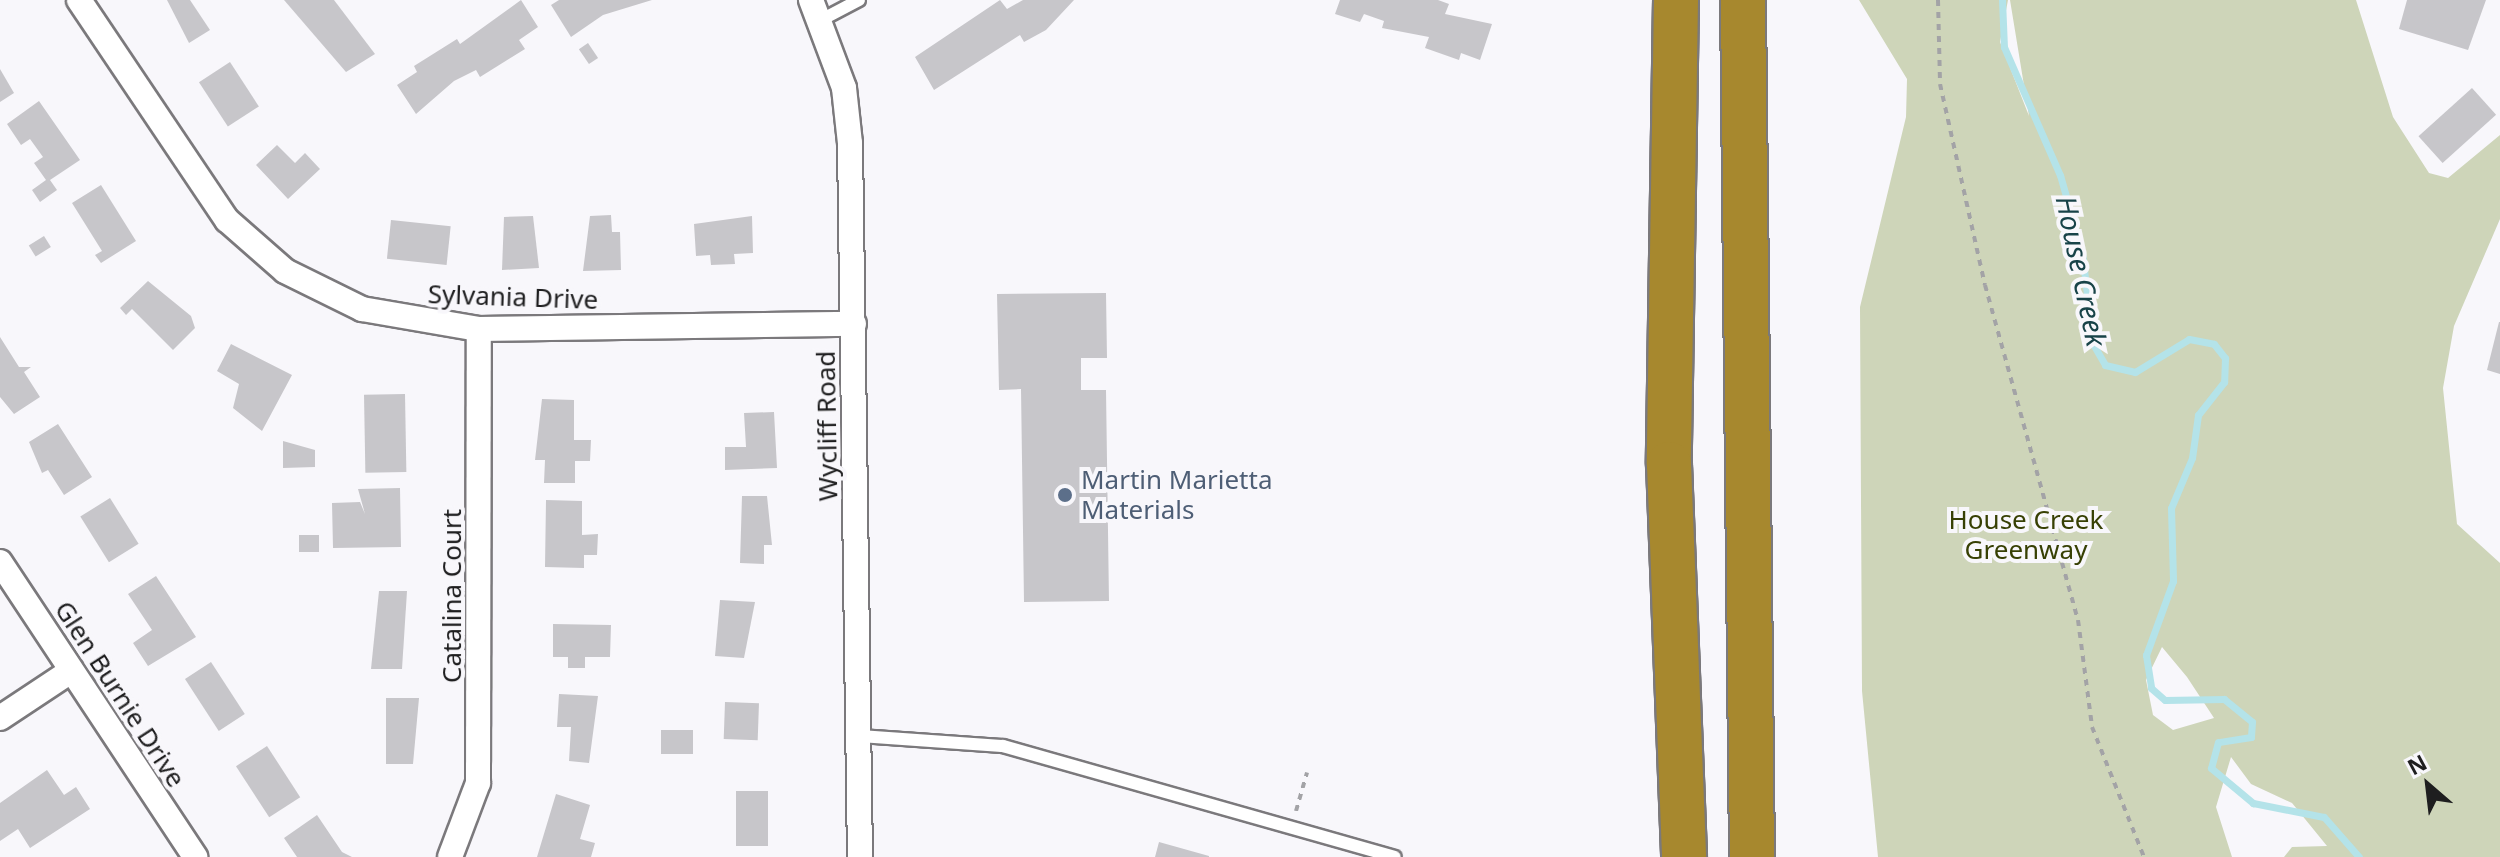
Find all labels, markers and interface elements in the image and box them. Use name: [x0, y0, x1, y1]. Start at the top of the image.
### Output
water label: House Creek: [2050, 193, 2114, 349]
street label: Sylvania Drive: [427, 278, 599, 316]
street label: Wycliff Road: [810, 351, 844, 501]
place label: Martin Marietta Materials: [1081, 464, 1272, 526]
marker: Martin Marietta Materials: [1056, 486, 1074, 504]
park label: House Creek Greenway: [1949, 504, 2103, 566]
street label: Catalina Court: [436, 509, 468, 683]
street label: Glen Burnie Drive: [48, 595, 192, 793]
north arrow: [2388, 745, 2468, 825]
text: N: [2402, 746, 2432, 781]

